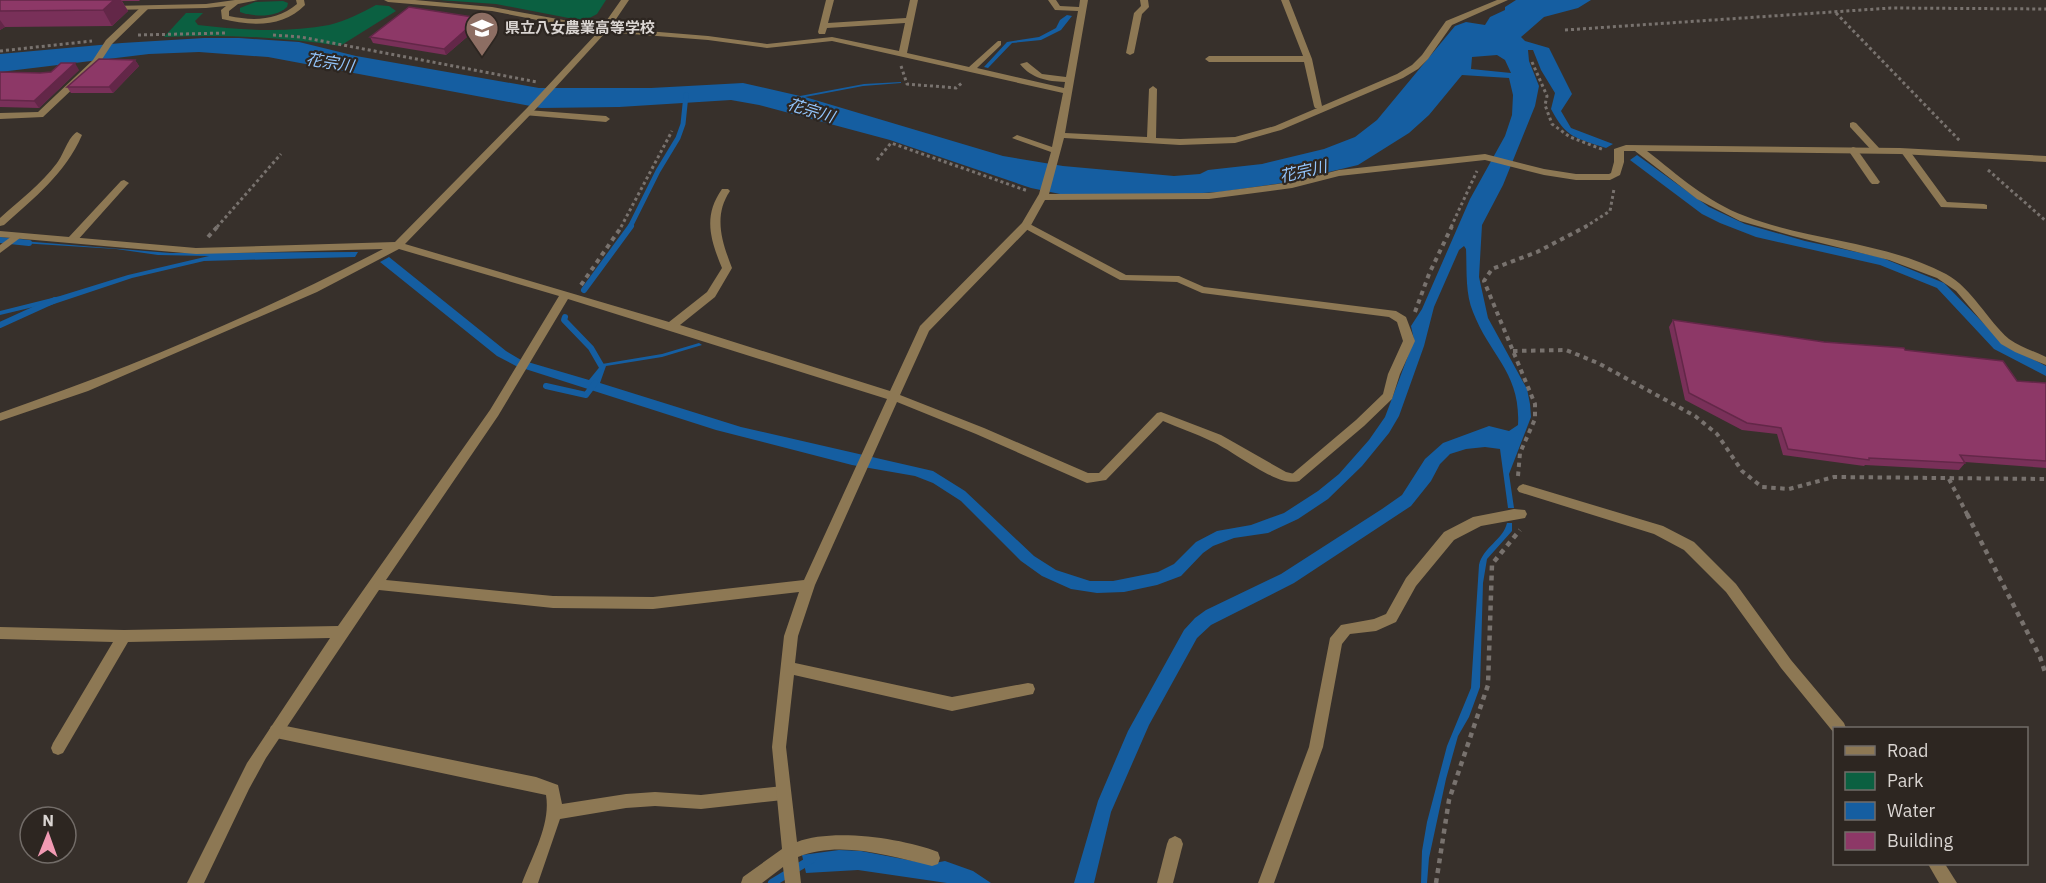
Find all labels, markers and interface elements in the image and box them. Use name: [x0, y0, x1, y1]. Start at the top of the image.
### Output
school or university icon: 県立八女農業高等学校: [464, 10, 500, 57]
place label: 県立八女農業高等学校: [505, 18, 655, 37]
water label: 花宗川: [305, 48, 357, 76]
water label: 花宗川: [785, 93, 839, 127]
water label: 花宗川: [1277, 155, 1331, 186]
legend: [1833, 727, 2028, 865]
text: Road: [1887, 739, 1928, 762]
text: Park: [1887, 769, 1924, 792]
text: Water: [1887, 799, 1936, 822]
north arrow: [18, 805, 78, 865]
text: N: [42, 810, 54, 830]
text: Building: [1887, 829, 1954, 852]

